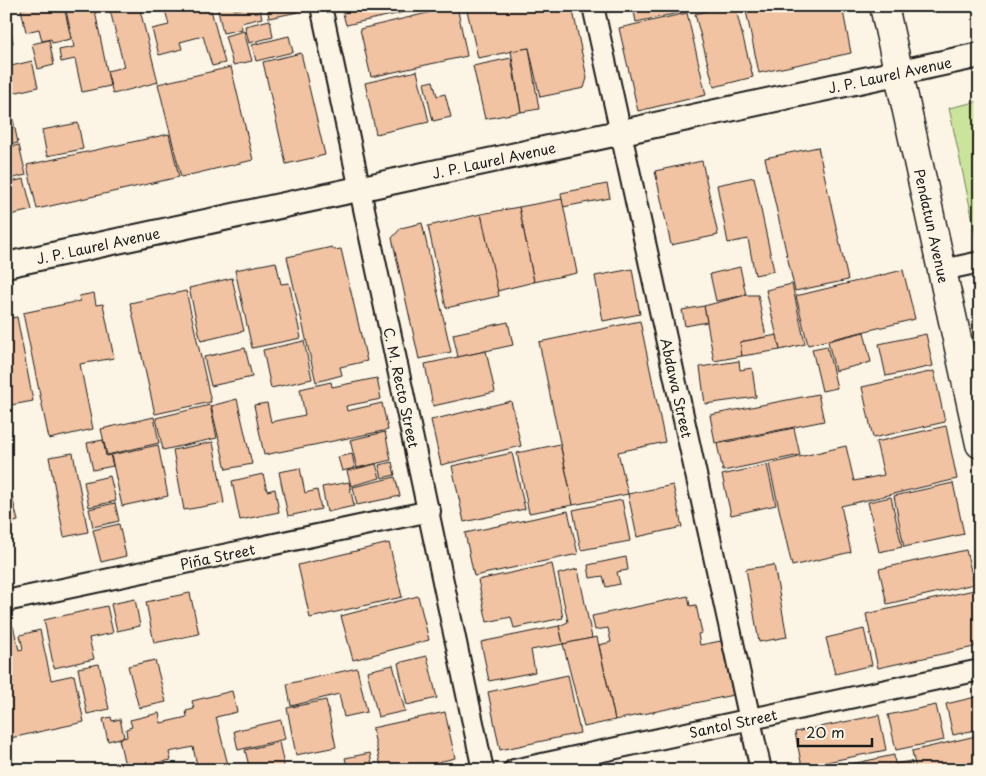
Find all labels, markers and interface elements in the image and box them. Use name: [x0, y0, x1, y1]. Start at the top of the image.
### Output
street label: J. P. Laurel Avenue: [826, 51, 954, 98]
street label: J. P. Laurel Avenue: [430, 136, 558, 183]
street label: Pendatun Avenue: [909, 167, 955, 285]
street label: J. P. Laurel Avenue: [34, 222, 162, 269]
street label: C. M. Recto Street: [379, 325, 425, 450]
street label: Abdawa Street: [656, 336, 698, 440]
street label: Piña Street: [178, 538, 257, 574]
street label: Santol Street: [687, 703, 779, 743]
scale bar: [798, 716, 872, 748]
text: 20 m: [806, 720, 845, 743]

